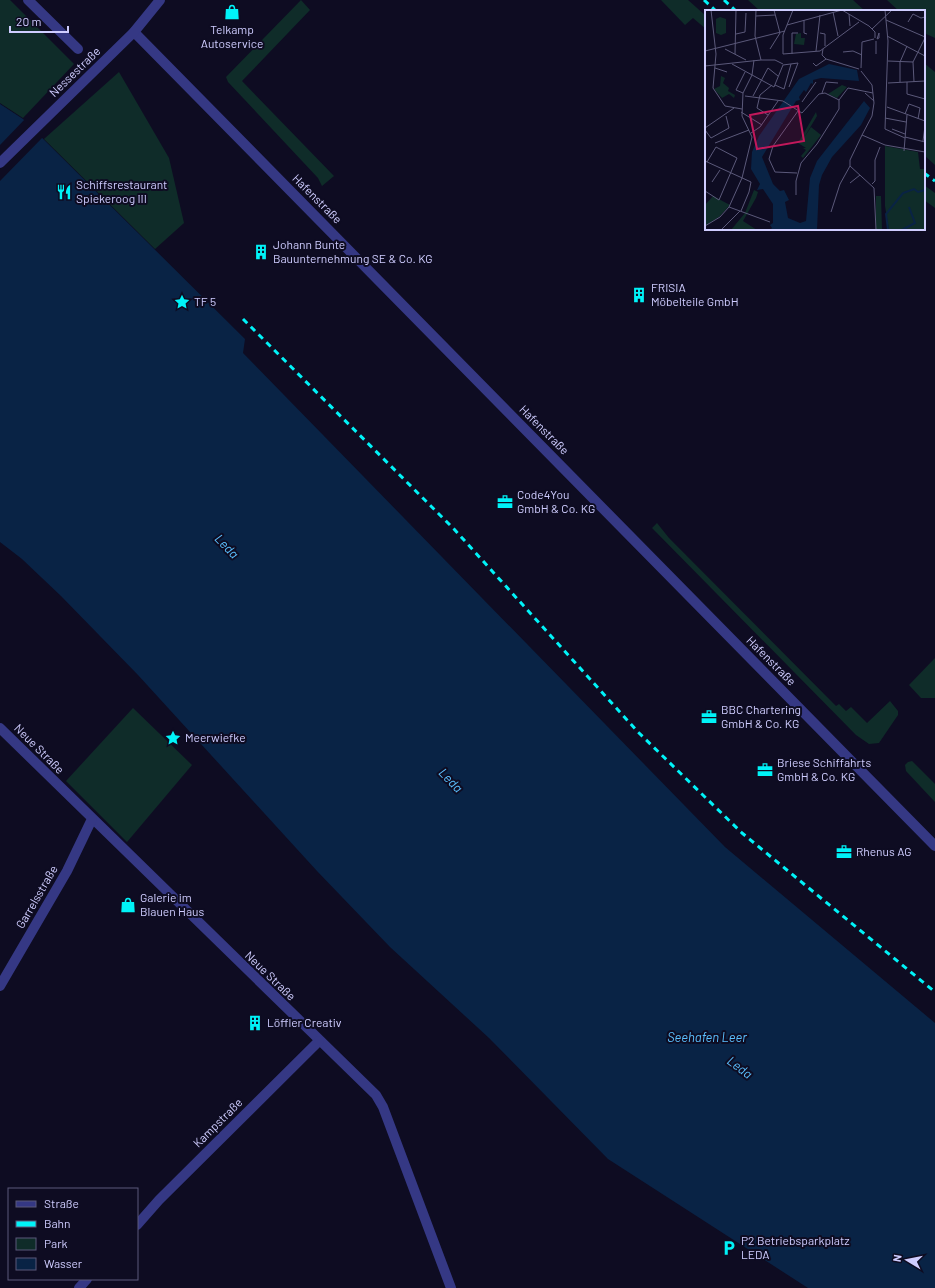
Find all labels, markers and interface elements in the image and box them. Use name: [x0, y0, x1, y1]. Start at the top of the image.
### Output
shop icon: Telkamp Autoservice: [223, 3, 241, 21]
scale bar: [10, 8, 68, 34]
inset map: [705, 10, 925, 230]
text: 20 m: [16, 14, 42, 28]
place label: Telkamp Autoservice: [201, 22, 263, 50]
street label: Nessestraße: [46, 43, 103, 99]
street label: Hafenstraße: [290, 171, 345, 226]
place label: Schiffsrestaurant Spiekeroog III: [76, 177, 168, 205]
restaurant icon: Schiffsrestaurant Spiekeroog III: [55, 183, 73, 201]
place label: Johann Bunte Bauunternehmung SE & Co. KG: [273, 237, 433, 265]
building icon: Johann Bunte Bauunternehmung SE & Co. KG: [252, 243, 270, 261]
place label: FRISIA Möbelteile GmbH: [651, 280, 739, 308]
building icon: FRISIA Möbelteile GmbH: [630, 286, 648, 304]
place icon: TF 5: [173, 293, 191, 311]
place label: TF 5: [194, 294, 216, 308]
street label: Hafenstraße: [517, 402, 572, 457]
place label: Code4You GmbH & Co. KG: [517, 487, 595, 515]
office icon: Code4You GmbH & Co. KG: [496, 493, 514, 511]
water label: Leda: [212, 531, 242, 562]
street label: Hafenstraße: [744, 633, 799, 688]
place label: BBC Chartering GmbH & Co. KG: [721, 702, 801, 730]
office icon: BBC Chartering GmbH & Co. KG: [700, 708, 718, 726]
street label: Neue Straße: [12, 720, 68, 776]
place icon: Meerwiefke: [164, 729, 182, 747]
place label: Meerwiefke: [185, 730, 246, 744]
place label: Briese Schiffahrts GmbH & Co. KG: [777, 755, 871, 783]
office icon: Briese Schiffahrts GmbH & Co. KG: [756, 761, 774, 779]
water label: Leda: [436, 765, 466, 796]
office icon: Rhenus AG: [835, 843, 853, 861]
place label: Rhenus AG: [856, 844, 912, 858]
street label: Garrelsstraße: [12, 862, 60, 931]
place label: Galerie im Blauen Haus: [140, 890, 205, 918]
shop icon: Galerie im Blauen Haus: [119, 896, 137, 914]
street label: Neue Straße: [243, 948, 299, 1003]
building icon: Löffler Creativ: [246, 1014, 264, 1032]
place label: Löffler Creativ: [267, 1015, 342, 1029]
water label: Seehafen Leer: [667, 1029, 747, 1045]
water label: Leda: [724, 1052, 756, 1082]
street label: Kampstraße: [190, 1095, 245, 1150]
legend: [8, 1188, 138, 1280]
text: Straße: [44, 1196, 79, 1210]
text: Bahn: [44, 1216, 71, 1230]
place label: P2 Betriebsparkplatz LEDA: [741, 1233, 850, 1261]
text: Park: [44, 1236, 68, 1250]
parking icon: P2 Betriebsparkplatz LEDA: [720, 1239, 738, 1257]
north arrow: [887, 1240, 927, 1280]
text: N: [890, 1253, 904, 1263]
text: Wasser: [44, 1256, 83, 1270]

